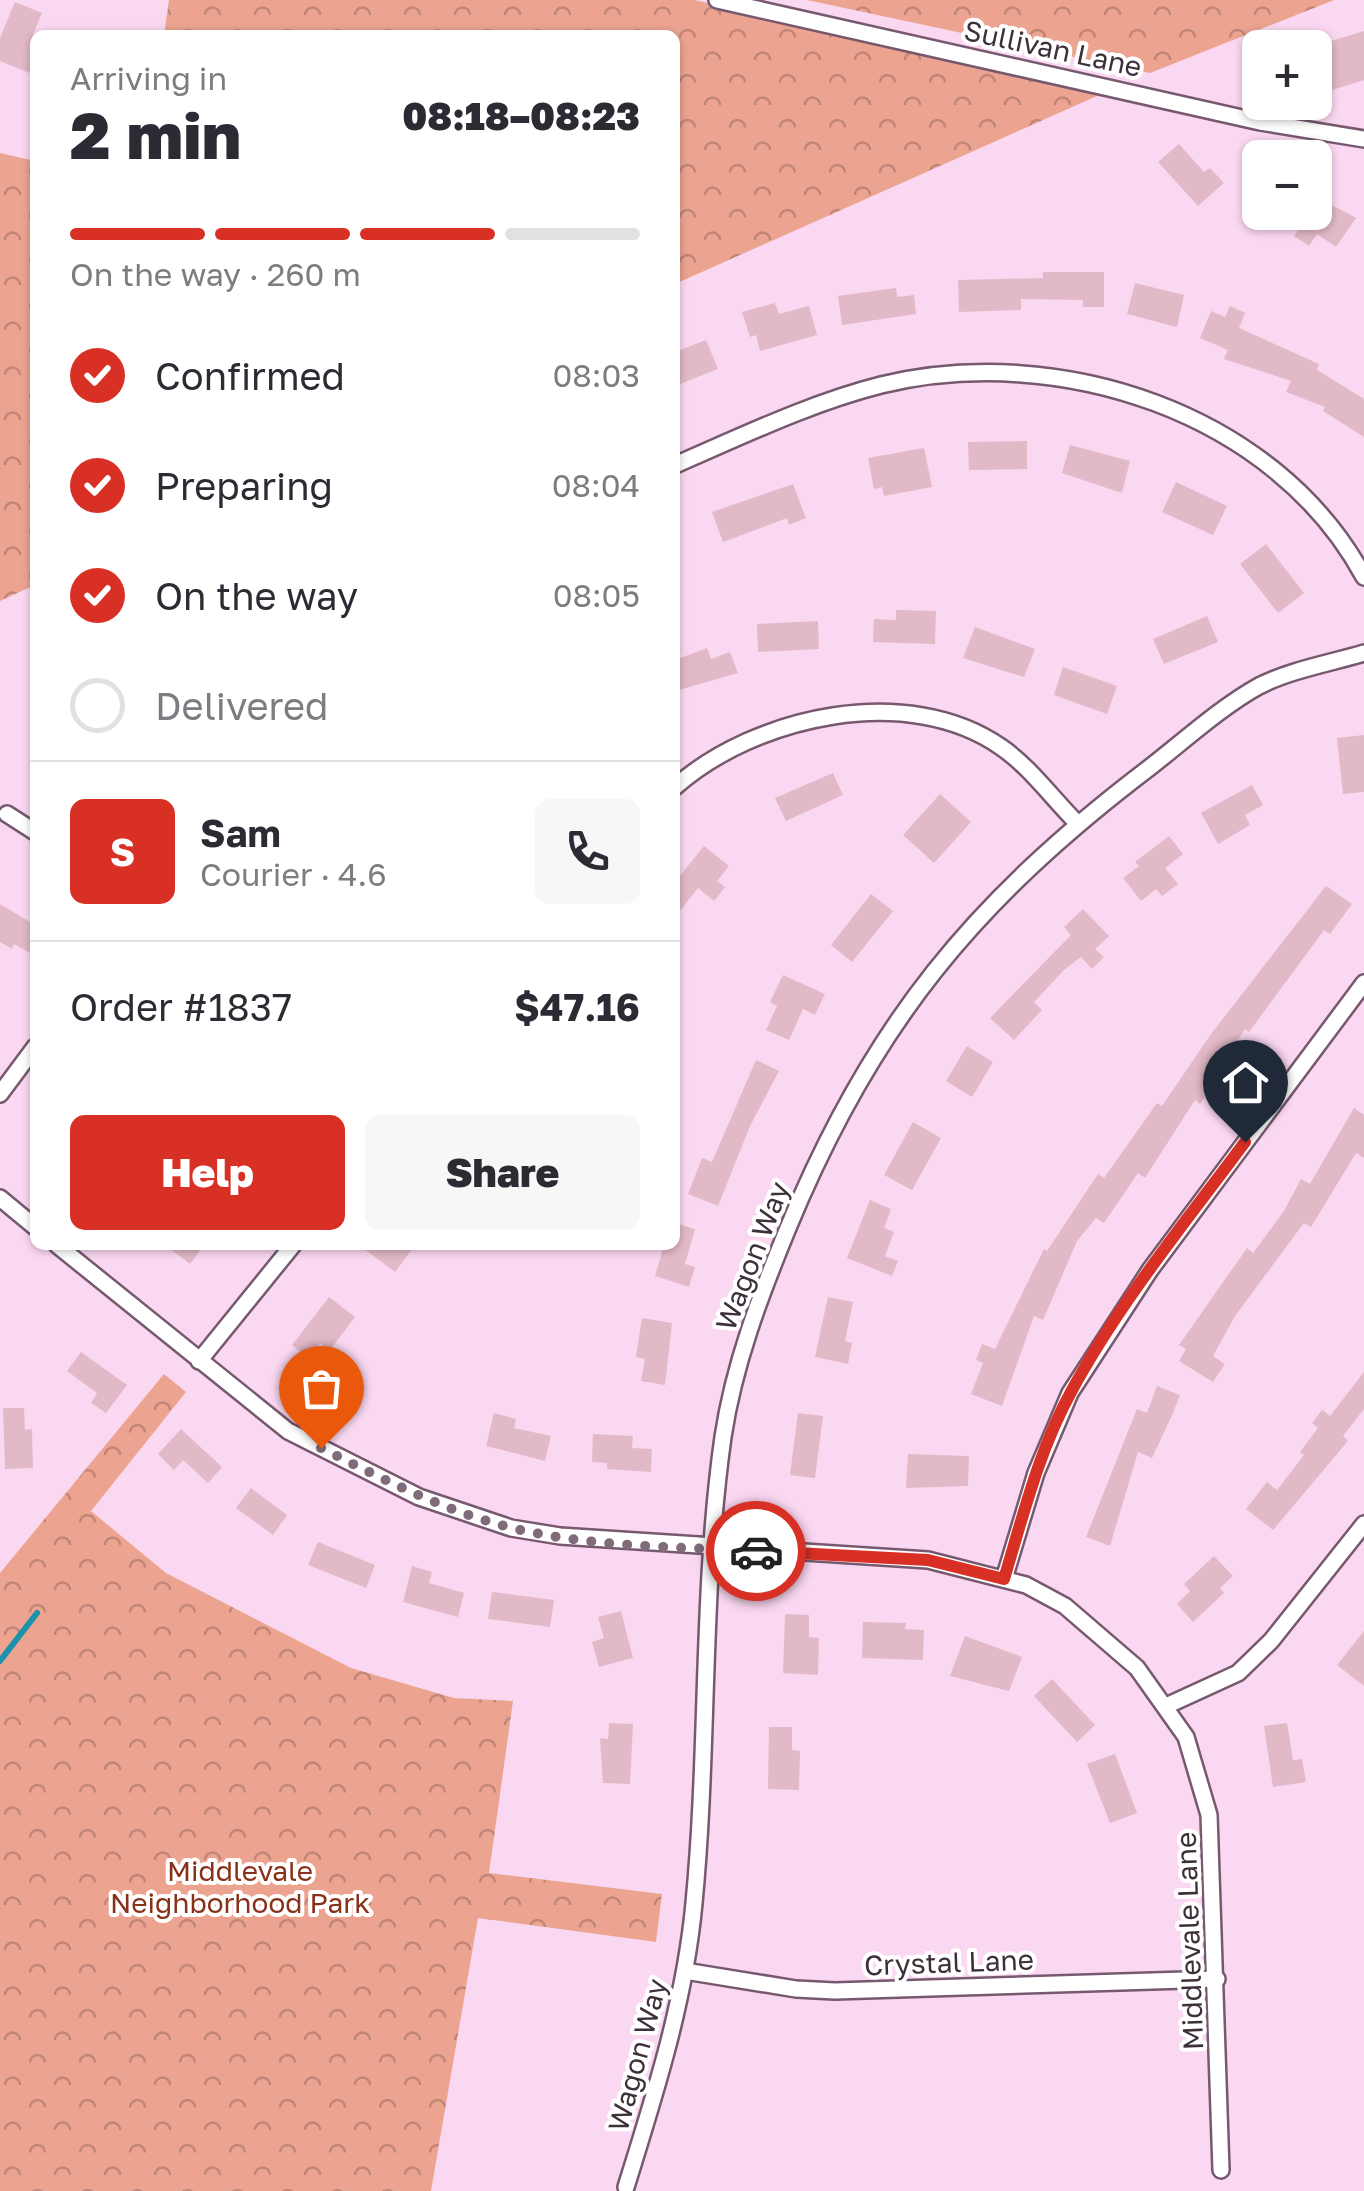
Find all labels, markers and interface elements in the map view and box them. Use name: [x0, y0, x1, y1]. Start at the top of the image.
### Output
street label: Sullivan Lane: [961, 13, 1145, 83]
map controls: [1242, 30, 1332, 230]
button: +: [1242, 30, 1332, 120]
text: Arriving in: [70, 59, 227, 97]
text: 08:18–08:23: [402, 93, 640, 138]
text: 2 min: [70, 95, 241, 173]
button: −: [1242, 140, 1332, 230]
text: On the way · 260 m: [70, 255, 361, 293]
icon: check: [70, 348, 125, 403]
text: Confirmed: [155, 353, 345, 398]
text: 08:03: [552, 356, 640, 394]
icon: check: [70, 458, 125, 513]
text: Preparing: [155, 463, 333, 508]
text: 08:04: [552, 466, 640, 504]
icon: check: [70, 568, 125, 623]
text: On the way: [155, 573, 358, 618]
text: 08:05: [553, 576, 640, 614]
text: Delivered: [155, 683, 328, 728]
button: phone: [535, 799, 640, 904]
text: Sam: [200, 810, 281, 855]
text: S: [110, 829, 135, 874]
text: Courier · 4.6: [200, 855, 387, 893]
text: Order #1837: [70, 984, 292, 1029]
text: $47.16: [514, 984, 640, 1029]
pin: [1203, 1040, 1288, 1143]
icon: home: [1218, 1055, 1273, 1110]
button: Help: [70, 1115, 345, 1230]
button: Share: [365, 1115, 640, 1230]
street label: Wagon Way: [709, 1177, 796, 1335]
pin: [279, 1346, 364, 1449]
icon: bag: [294, 1361, 349, 1416]
courier: [706, 1501, 806, 1601]
icon: car: [729, 1524, 784, 1579]
street label: Middlevale Lane: [1169, 1831, 1209, 2051]
park label: Middlevale Neighborhood Park: [110, 1854, 370, 1919]
street label: Crystal Lane: [864, 1943, 1034, 1981]
street label: Wagon Way: [601, 1975, 673, 2135]

